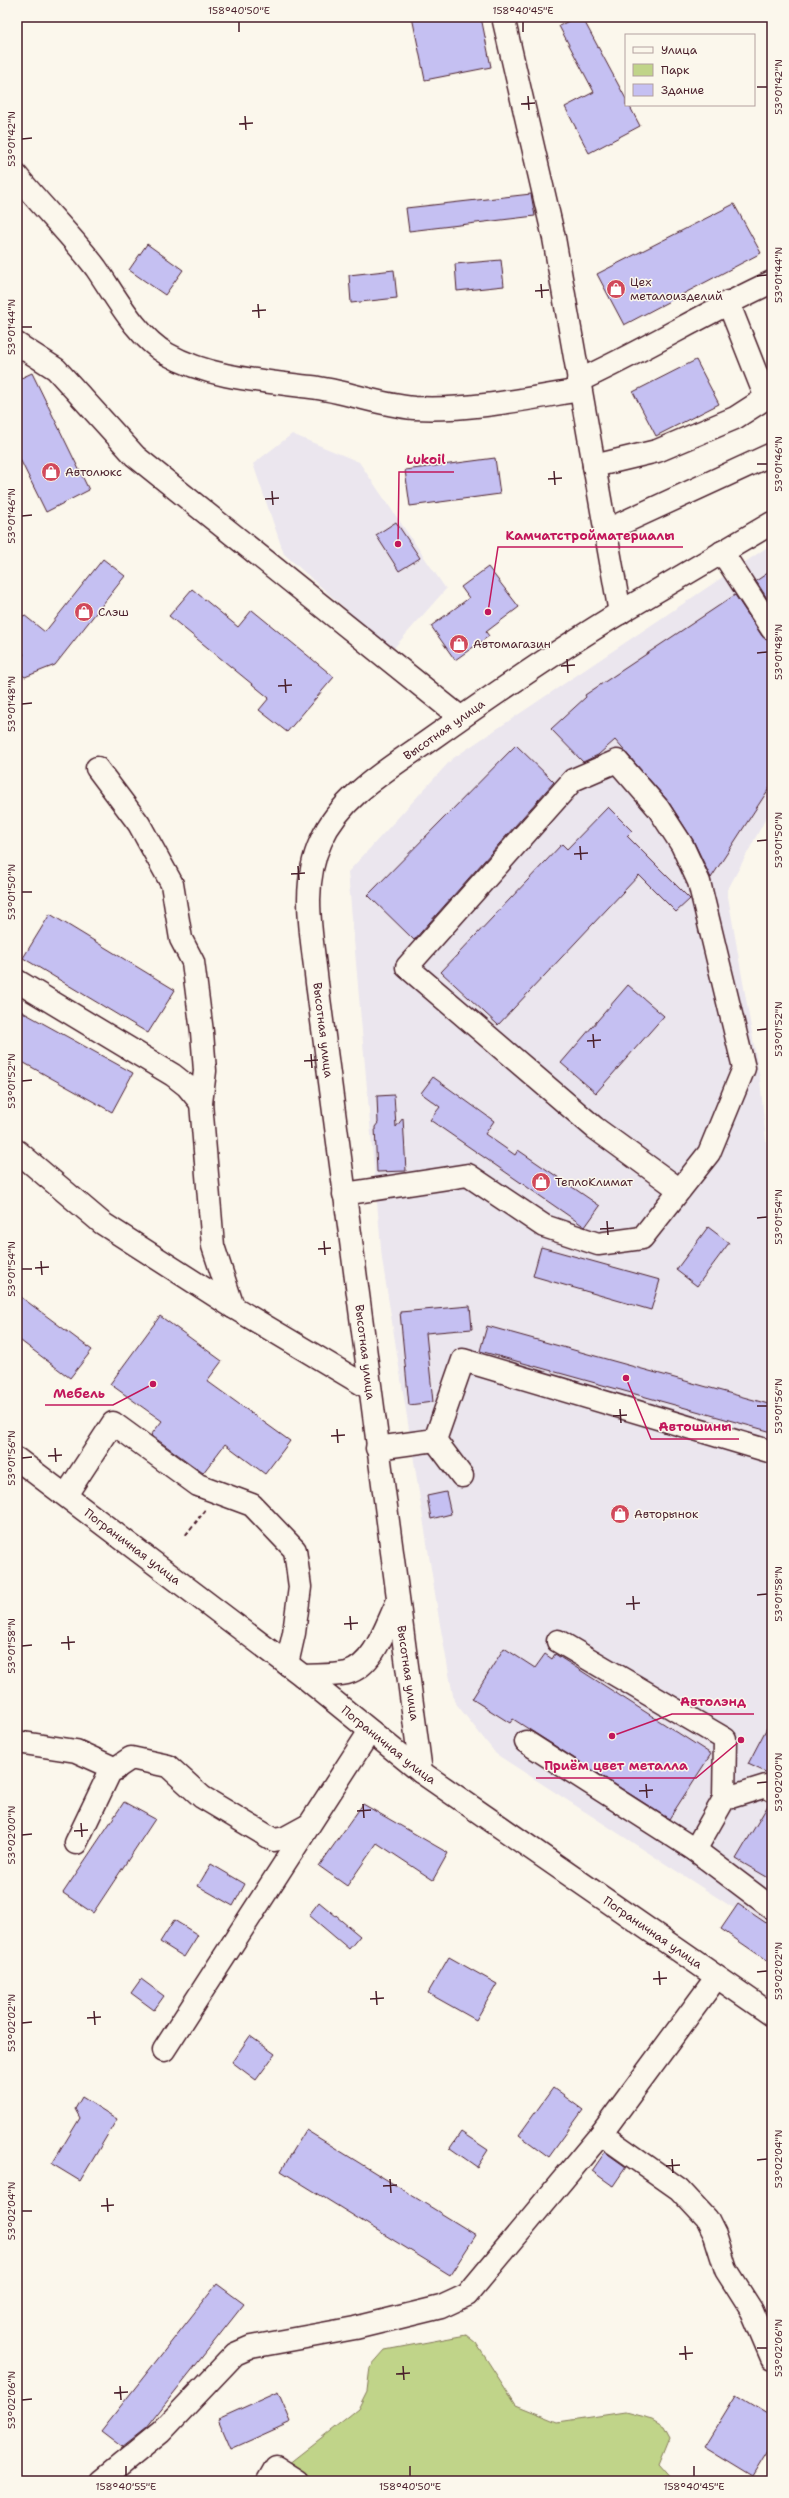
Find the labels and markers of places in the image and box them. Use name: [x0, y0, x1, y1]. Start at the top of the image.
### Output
place label: Цех металоизделий: [630, 274, 723, 304]
shop icon: Цех металоизделий: [605, 278, 627, 300]
callout: Lukoil: [399, 447, 454, 472]
shop icon: Автолюкс: [40, 461, 62, 483]
place label: Автолюкс: [65, 464, 122, 480]
callout: Камчатстройматериалы: [498, 522, 683, 547]
shop icon: Слэш: [73, 601, 95, 623]
place label: Слэш: [98, 604, 129, 620]
shop icon: Автомагазин: [448, 633, 470, 655]
place label: Автомагазин: [473, 636, 551, 652]
shop icon: ТеплоКлимат: [530, 1171, 552, 1193]
place label: ТеплоКлимат: [555, 1174, 634, 1190]
callout: Мебель: [45, 1380, 113, 1405]
callout: Автошины: [651, 1414, 739, 1439]
shop icon: Авторынок: [609, 1503, 631, 1525]
place label: Авторынок: [634, 1506, 699, 1522]
callout: Автолэнд: [672, 1689, 754, 1714]
callout: Приём цвет металла: [536, 1753, 696, 1778]

